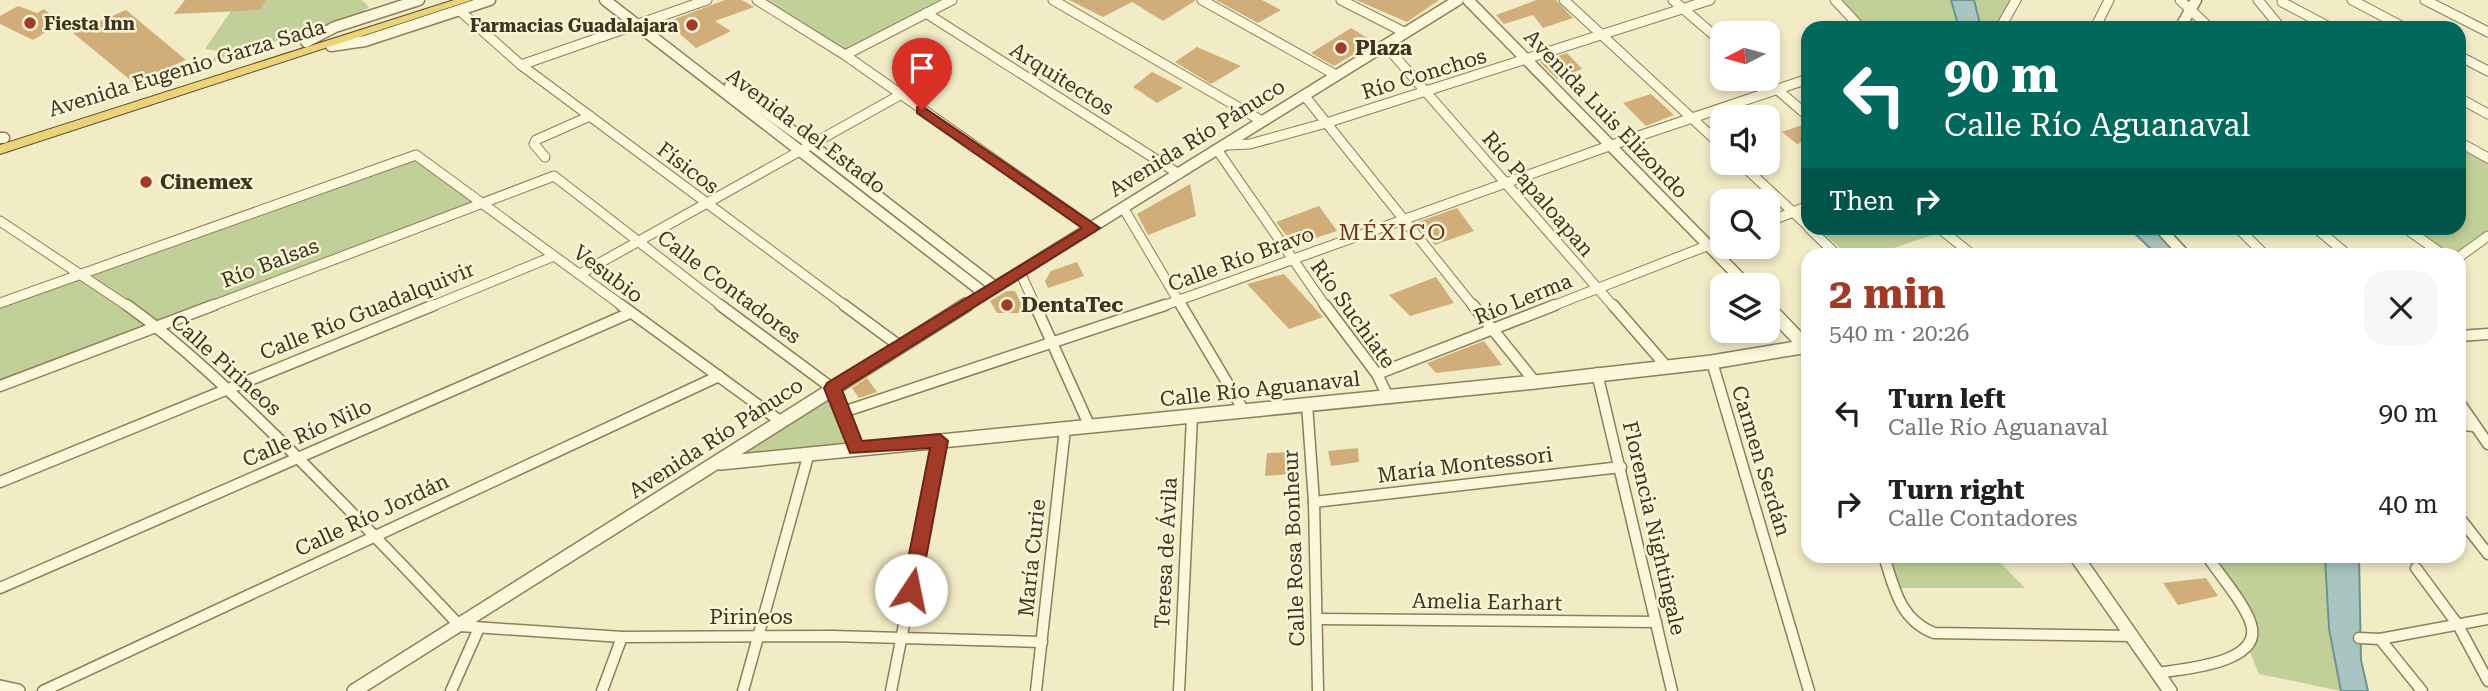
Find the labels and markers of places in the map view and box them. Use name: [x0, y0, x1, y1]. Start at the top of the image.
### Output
place label: Fiesta Inn: [44, 13, 135, 34]
marker: Fiesta Inn: [22, 15, 38, 31]
place label: Farmacias Guadalajara: [470, 15, 678, 36]
marker: Farmacias Guadalajara: [684, 17, 700, 33]
place label: Plaza: [1355, 36, 1413, 60]
pin: [892, 38, 952, 110]
marker: Plaza: [1333, 40, 1349, 56]
place label: Cinemex: [160, 170, 253, 194]
marker: Cinemex: [138, 174, 154, 190]
place label: DentaTec: [1021, 293, 1123, 317]
marker: DentaTec: [999, 297, 1015, 313]

